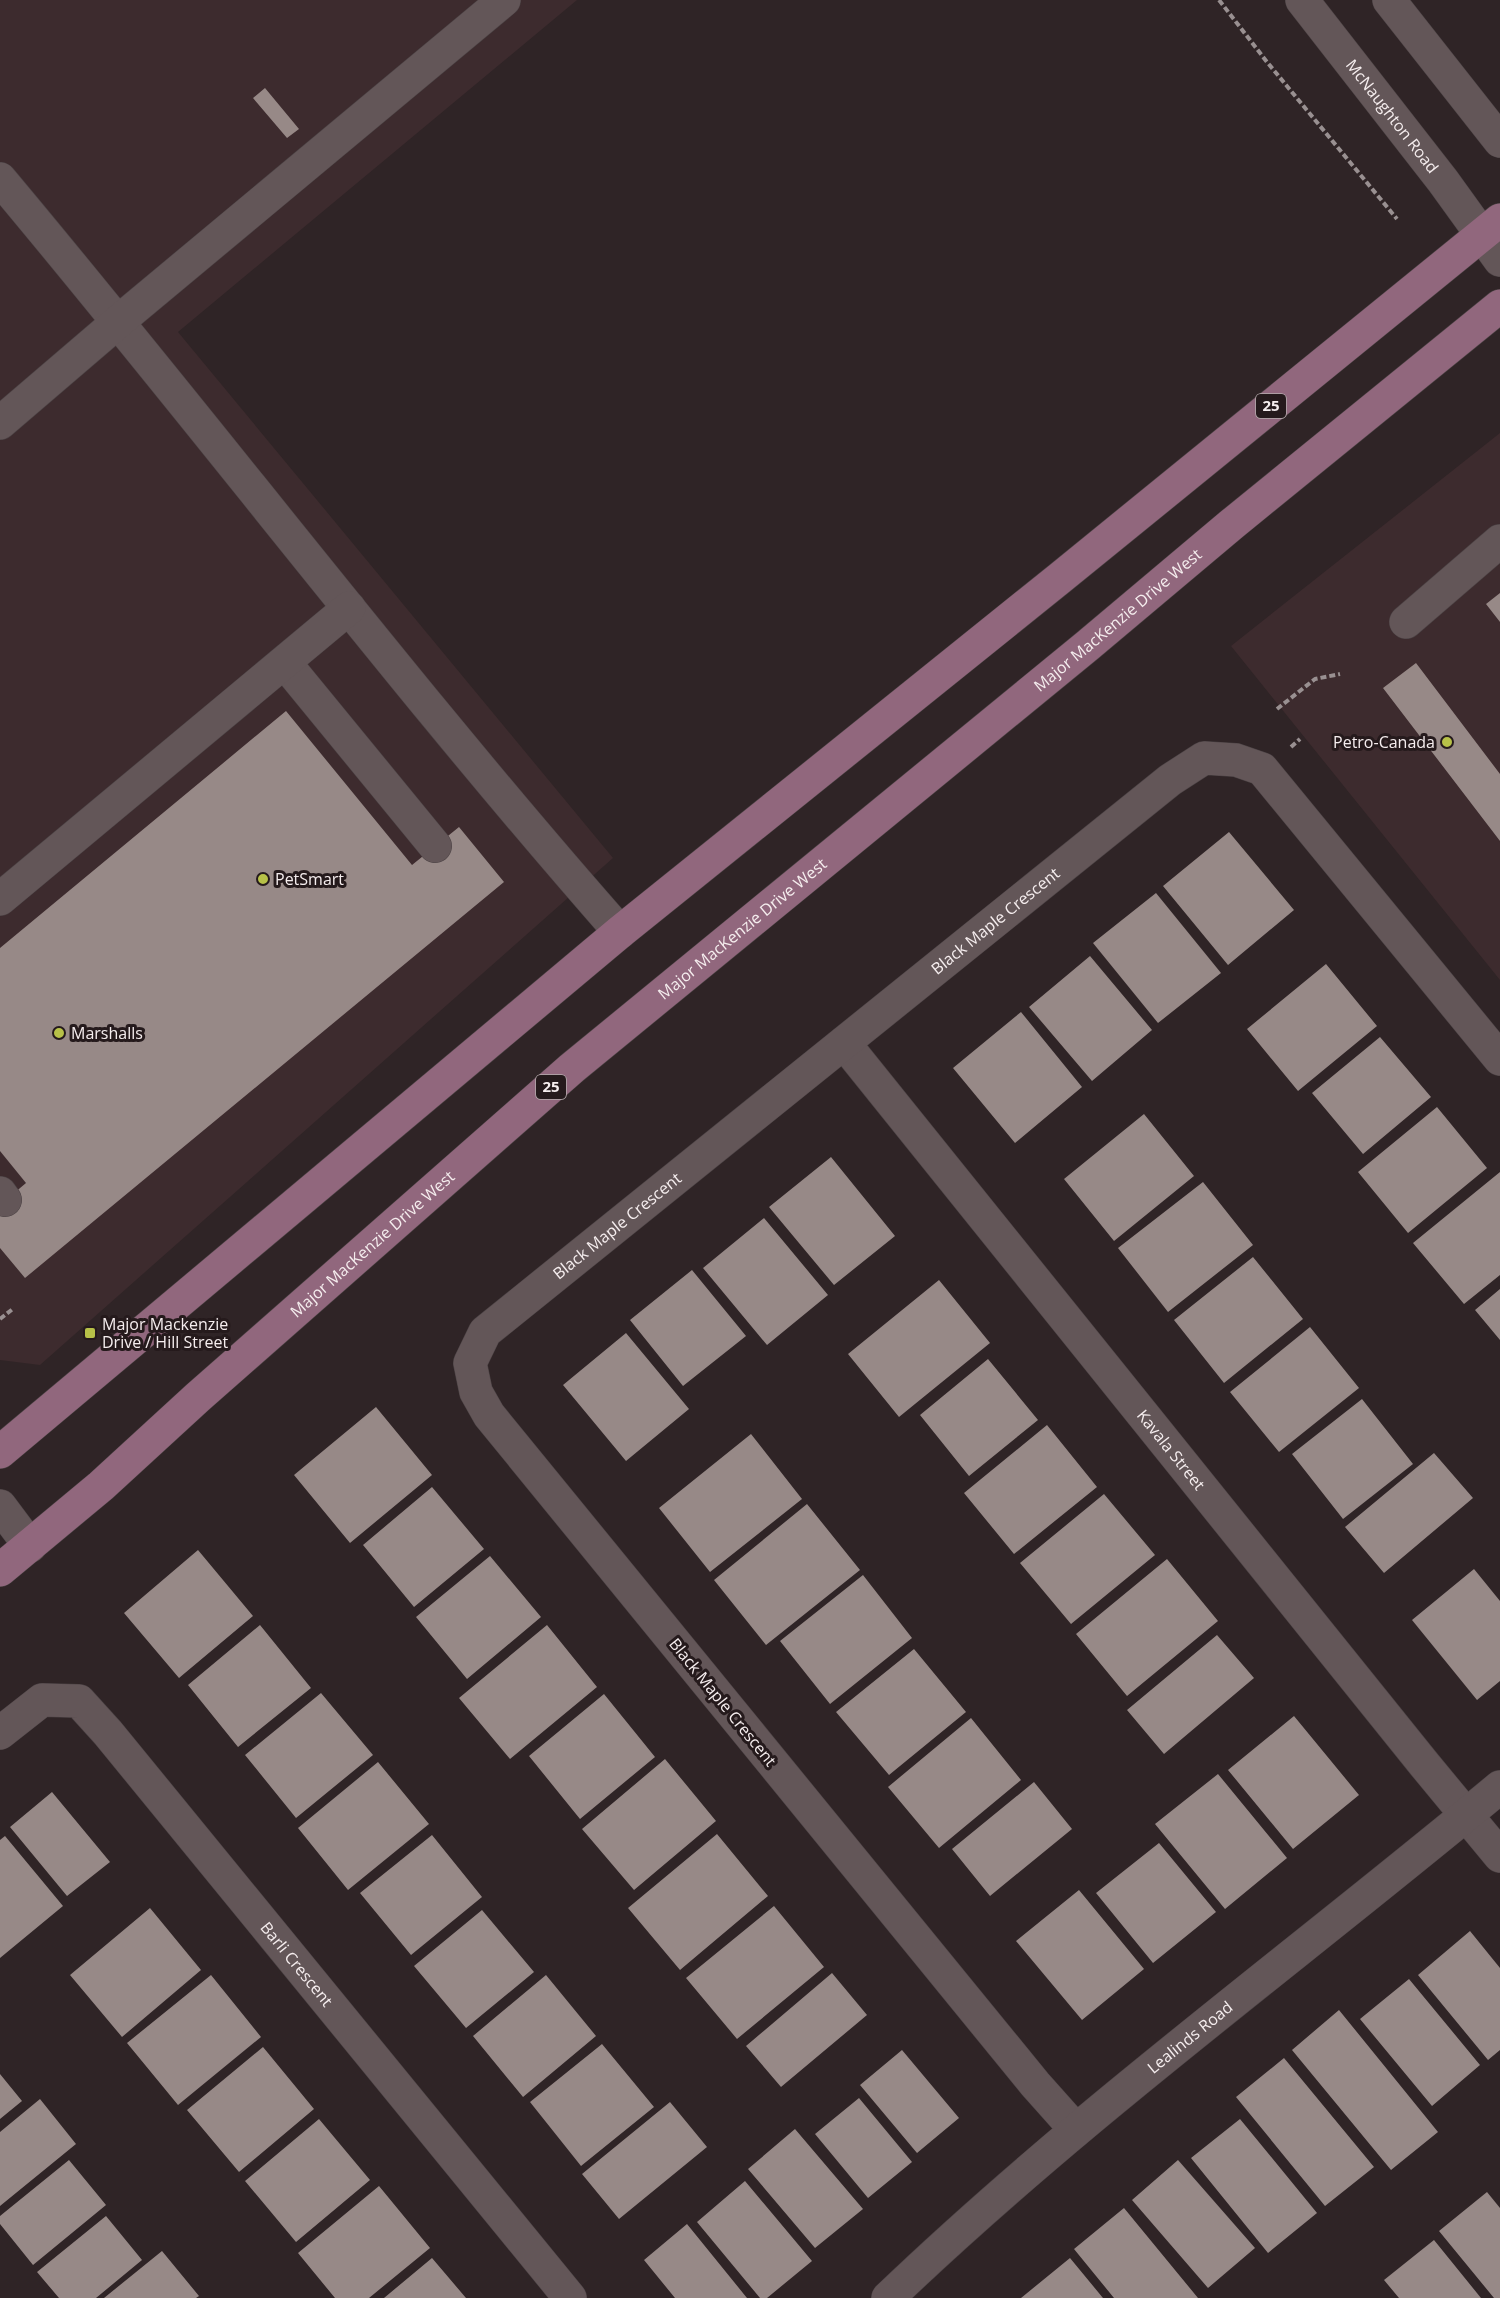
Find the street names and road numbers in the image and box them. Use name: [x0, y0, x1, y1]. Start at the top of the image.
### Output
street label: McNaughton Road: [1341, 54, 1444, 177]
road number: 25: [1256, 394, 1286, 418]
street label: Major MacKenzie Drive West: [1029, 543, 1206, 696]
street label: Major MacKenzie Drive West: [653, 853, 831, 1004]
street label: Black Maple Crescent: [926, 862, 1064, 979]
road number: 25: [536, 1075, 566, 1099]
street label: Major MacKenzie Drive West: [285, 1165, 459, 1322]
street label: Black Maple Crescent: [548, 1167, 686, 1284]
street label: Kavala Street: [1132, 1405, 1210, 1495]
street label: Black Maple Crescent: [664, 1633, 782, 1771]
street label: Barli Crescent: [256, 1917, 338, 2011]
street label: Lealinds Road: [1142, 1996, 1237, 2078]

